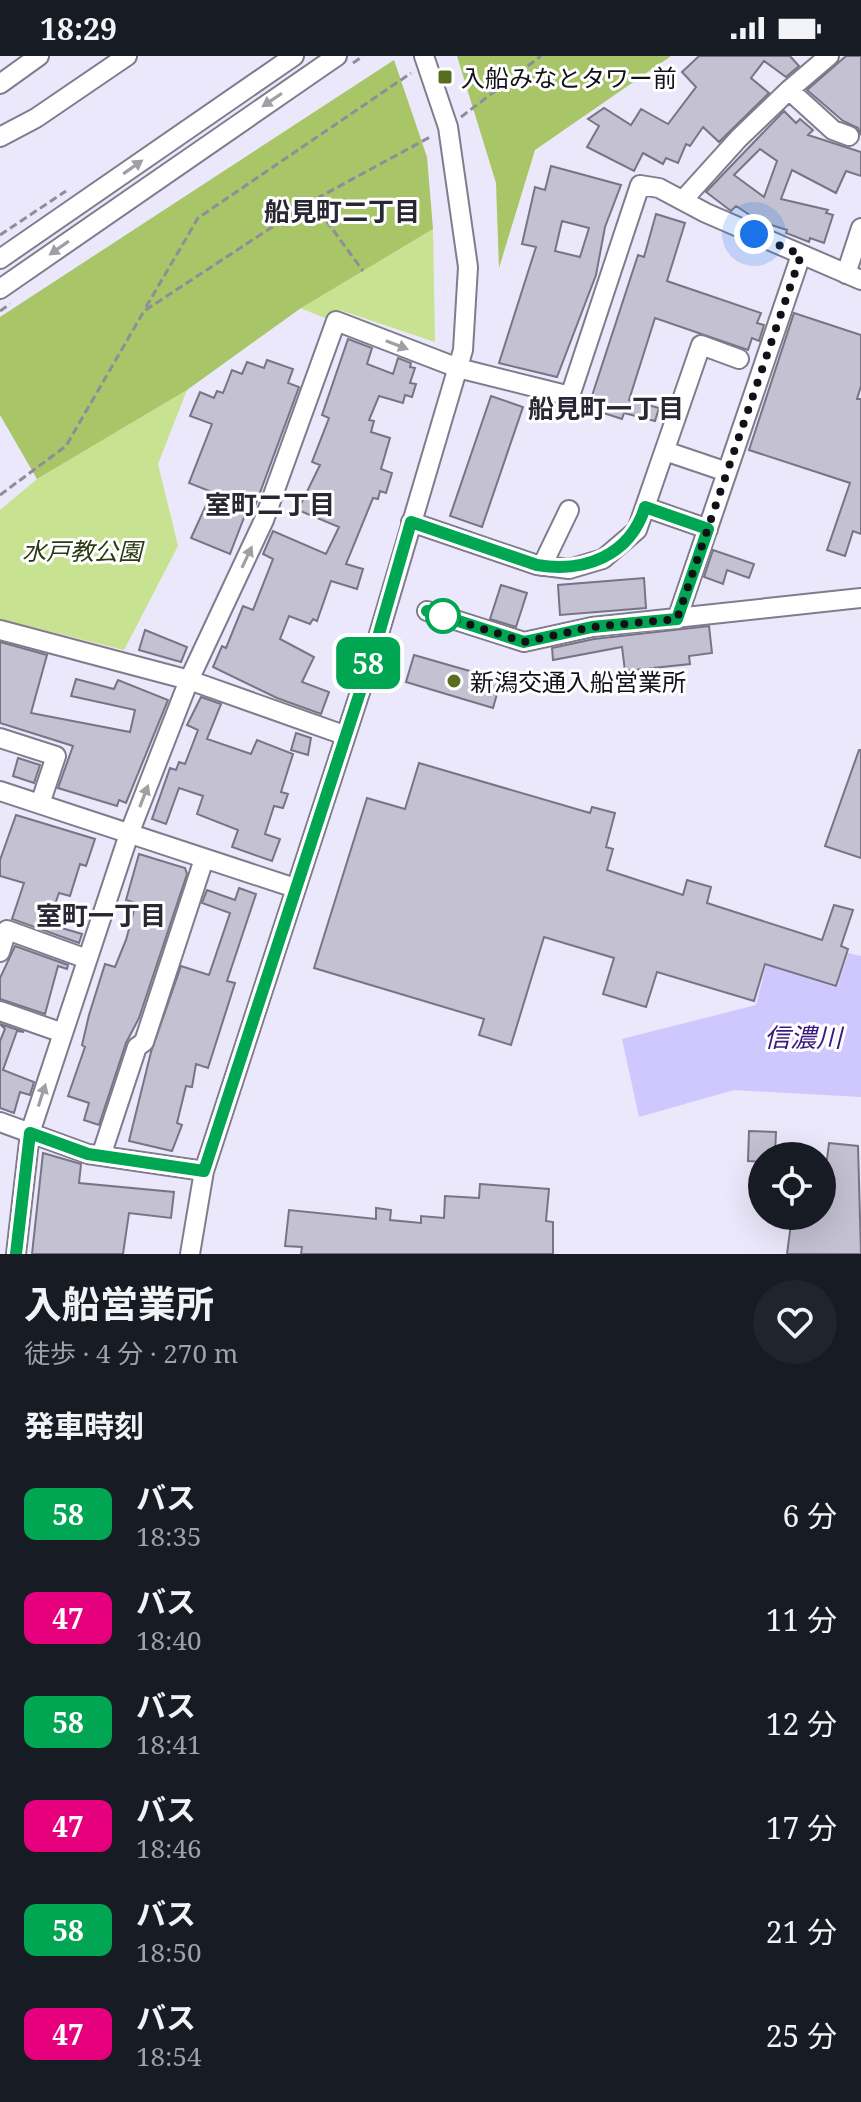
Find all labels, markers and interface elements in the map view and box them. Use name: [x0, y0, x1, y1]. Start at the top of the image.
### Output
text: 18:29: [40, 8, 117, 49]
place label: 入船みなとタワー前: [461, 61, 677, 94]
marker: 入船みなとタワー前: [436, 68, 454, 86]
one-way arrow: [262, 92, 283, 107]
one-way arrow: [122, 160, 143, 175]
district label: 船見町二丁目: [264, 193, 420, 229]
your location: [734, 214, 774, 254]
one-way arrow: [48, 240, 69, 255]
one-way arrow: [385, 338, 409, 351]
district label: 船見町一丁目: [528, 390, 684, 426]
district label: 室町二丁目: [205, 486, 335, 522]
park label: 水戸教公園: [22, 534, 145, 567]
one-way arrow: [240, 545, 254, 569]
unlabelled marker: [426, 599, 460, 633]
line badge: 58: [332, 637, 404, 689]
text: 58: [352, 644, 384, 682]
place label: 新潟交通入船営業所: [470, 665, 686, 698]
marker: 新潟交通入船営業所: [445, 672, 463, 690]
one-way arrow: [138, 784, 151, 808]
district label: 室町一丁目: [36, 897, 166, 933]
water label: 信濃川: [764, 1019, 845, 1055]
one-way arrow: [37, 1083, 49, 1107]
map controls: [748, 1142, 836, 1230]
button: locate: [748, 1142, 836, 1230]
text: 入船営業所: [24, 1277, 214, 1329]
button: heart: [753, 1280, 837, 1364]
text: 徒歩 · 4 分 · 270 m: [24, 1335, 238, 1371]
text: 発車時刻: [24, 1405, 144, 1446]
text: バス: [136, 1477, 196, 1518]
text: 58: [52, 1495, 84, 1533]
text: 6 分: [782, 1495, 837, 1536]
text: 18:35: [136, 1518, 202, 1554]
text: バス: [136, 1581, 196, 1622]
text: 47: [52, 1599, 84, 1637]
text: 11 分: [766, 1599, 837, 1640]
text: 18:40: [136, 1622, 202, 1658]
text: バス: [136, 1685, 196, 1726]
text: 58: [52, 1703, 84, 1741]
text: 12 分: [766, 1703, 837, 1744]
text: 18:41: [136, 1726, 202, 1762]
text: バス: [136, 1789, 196, 1830]
text: 47: [52, 1807, 84, 1845]
text: 17 分: [766, 1807, 837, 1848]
text: 18:46: [136, 1830, 202, 1866]
text: バス: [136, 1893, 196, 1934]
text: 58: [52, 1911, 84, 1949]
text: 21 分: [766, 1911, 837, 1952]
text: 18:50: [136, 1934, 202, 1970]
text: バス: [136, 1997, 196, 2038]
text: 47: [52, 2015, 84, 2053]
text: 25 分: [766, 2015, 837, 2056]
text: 18:54: [136, 2038, 202, 2074]

